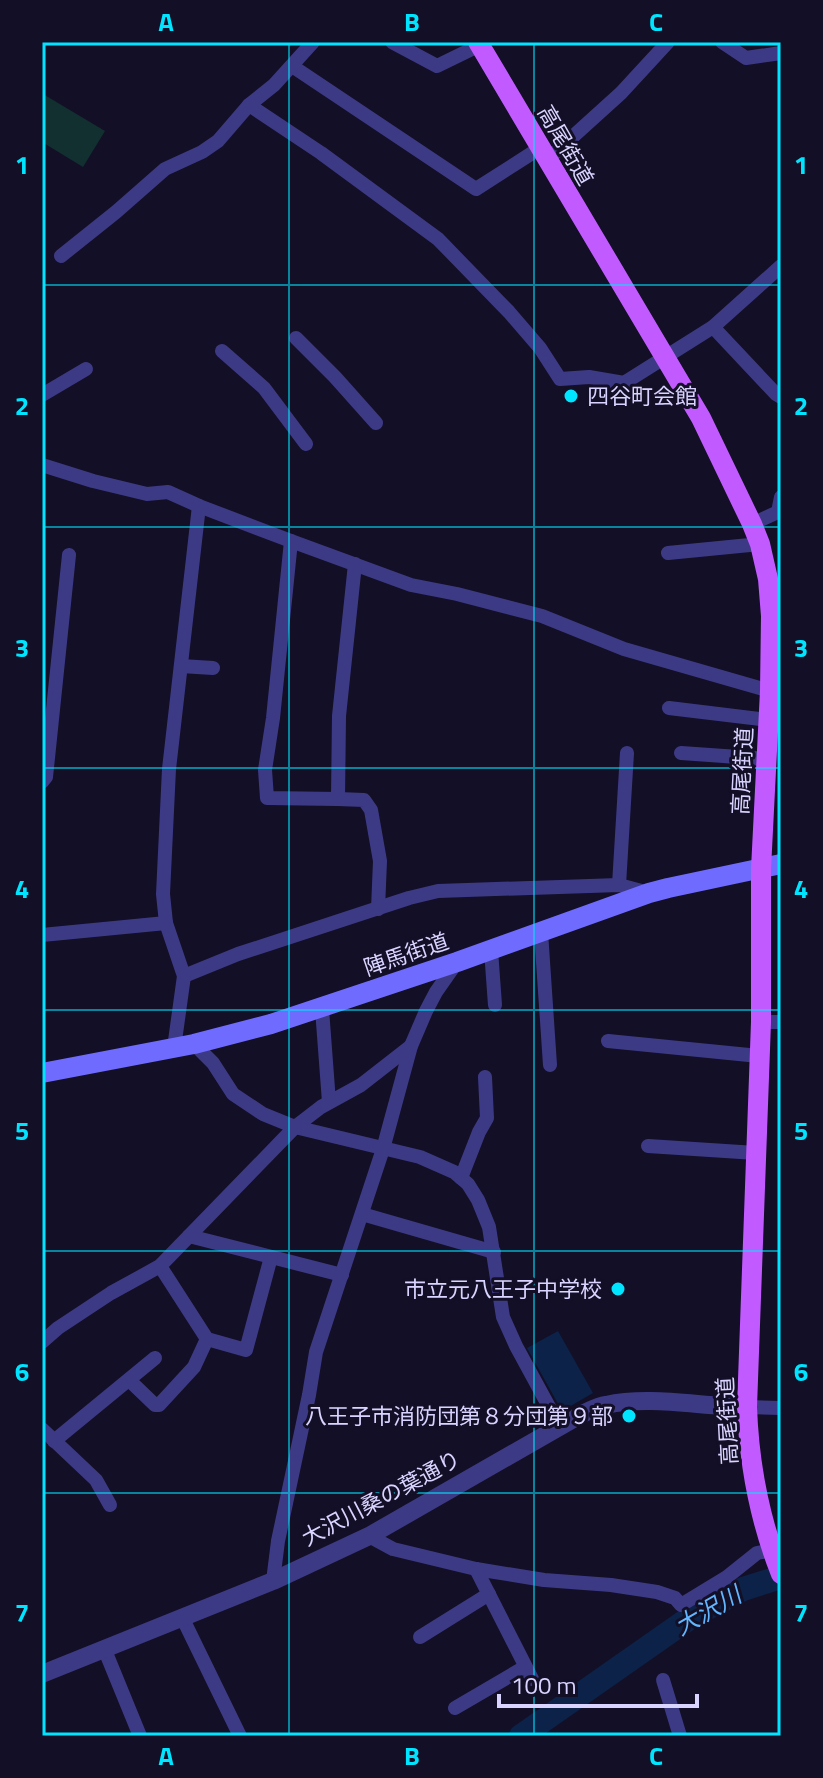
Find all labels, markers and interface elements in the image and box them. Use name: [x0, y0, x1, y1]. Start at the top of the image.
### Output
text: A: [158, 2, 174, 41]
text: B: [404, 2, 420, 41]
text: C: [649, 2, 663, 41]
street label: 高尾街道: [529, 98, 603, 192]
text: 1: [15, 145, 29, 184]
text: 1: [794, 145, 808, 184]
place label: 四谷町会館: [587, 379, 697, 413]
text: 2: [15, 386, 29, 425]
text: 2: [794, 386, 808, 425]
marker: 四谷町会館: [562, 387, 580, 405]
text: 3: [15, 628, 29, 667]
text: 3: [794, 628, 808, 667]
street label: 高尾街道: [723, 726, 761, 816]
text: 4: [15, 869, 29, 908]
text: 4: [794, 869, 808, 908]
street label: 陣馬街道: [359, 924, 453, 984]
text: 5: [15, 1111, 29, 1150]
text: 5: [794, 1111, 808, 1150]
place label: 市立元八王子中学校: [404, 1272, 602, 1306]
marker: 市立元八王子中学校: [609, 1280, 627, 1298]
text: 6: [15, 1352, 29, 1391]
text: 6: [794, 1352, 808, 1391]
street label: 高尾街道: [708, 1376, 746, 1466]
place label: 八王子市消防団第８分団第９部: [305, 1399, 613, 1433]
marker: 八王子市消防団第８分団第９部: [620, 1407, 638, 1425]
street label: 大沢川桑の葉通り: [295, 1442, 467, 1554]
water label: 大沢川: [667, 1575, 750, 1644]
text: 7: [15, 1593, 29, 1632]
text: 7: [794, 1593, 808, 1632]
scale bar: [499, 1658, 697, 1708]
text: 100 m: [511, 1667, 577, 1703]
text: A: [158, 1736, 174, 1775]
text: B: [404, 1736, 420, 1775]
text: C: [649, 1736, 663, 1775]

